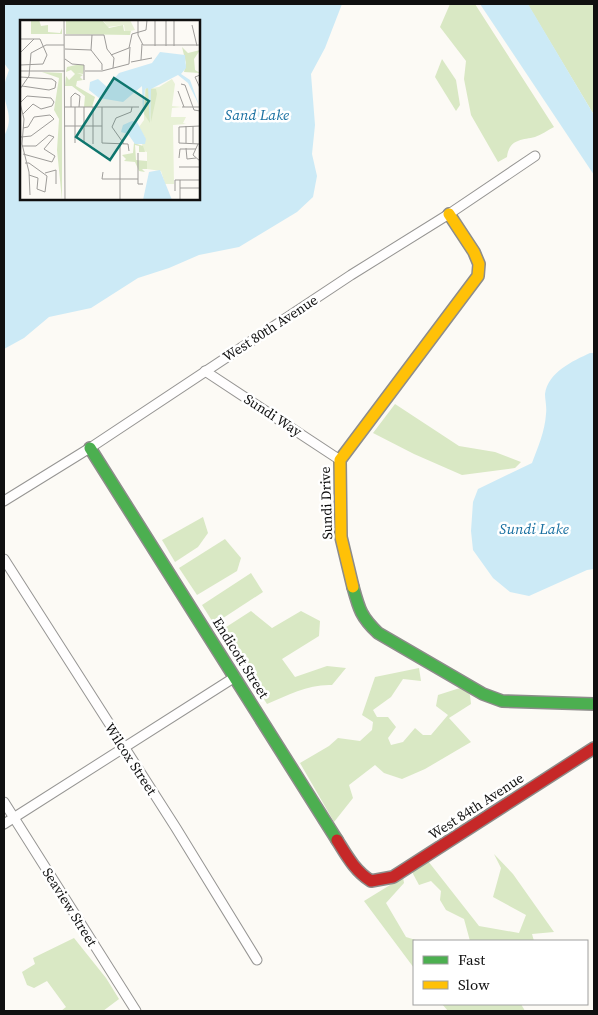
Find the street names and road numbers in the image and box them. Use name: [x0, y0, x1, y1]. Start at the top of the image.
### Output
street label: West 80th Avenue: [219, 290, 321, 366]
street label: Sundi Way: [240, 389, 307, 442]
street label: Sundi Drive: [315, 466, 337, 540]
street label: Endicott Street: [208, 614, 274, 703]
street label: Wilcox Street: [100, 719, 162, 799]
street label: West 84th Avenue: [425, 768, 527, 844]
street label: Seaview Street: [38, 864, 102, 951]

